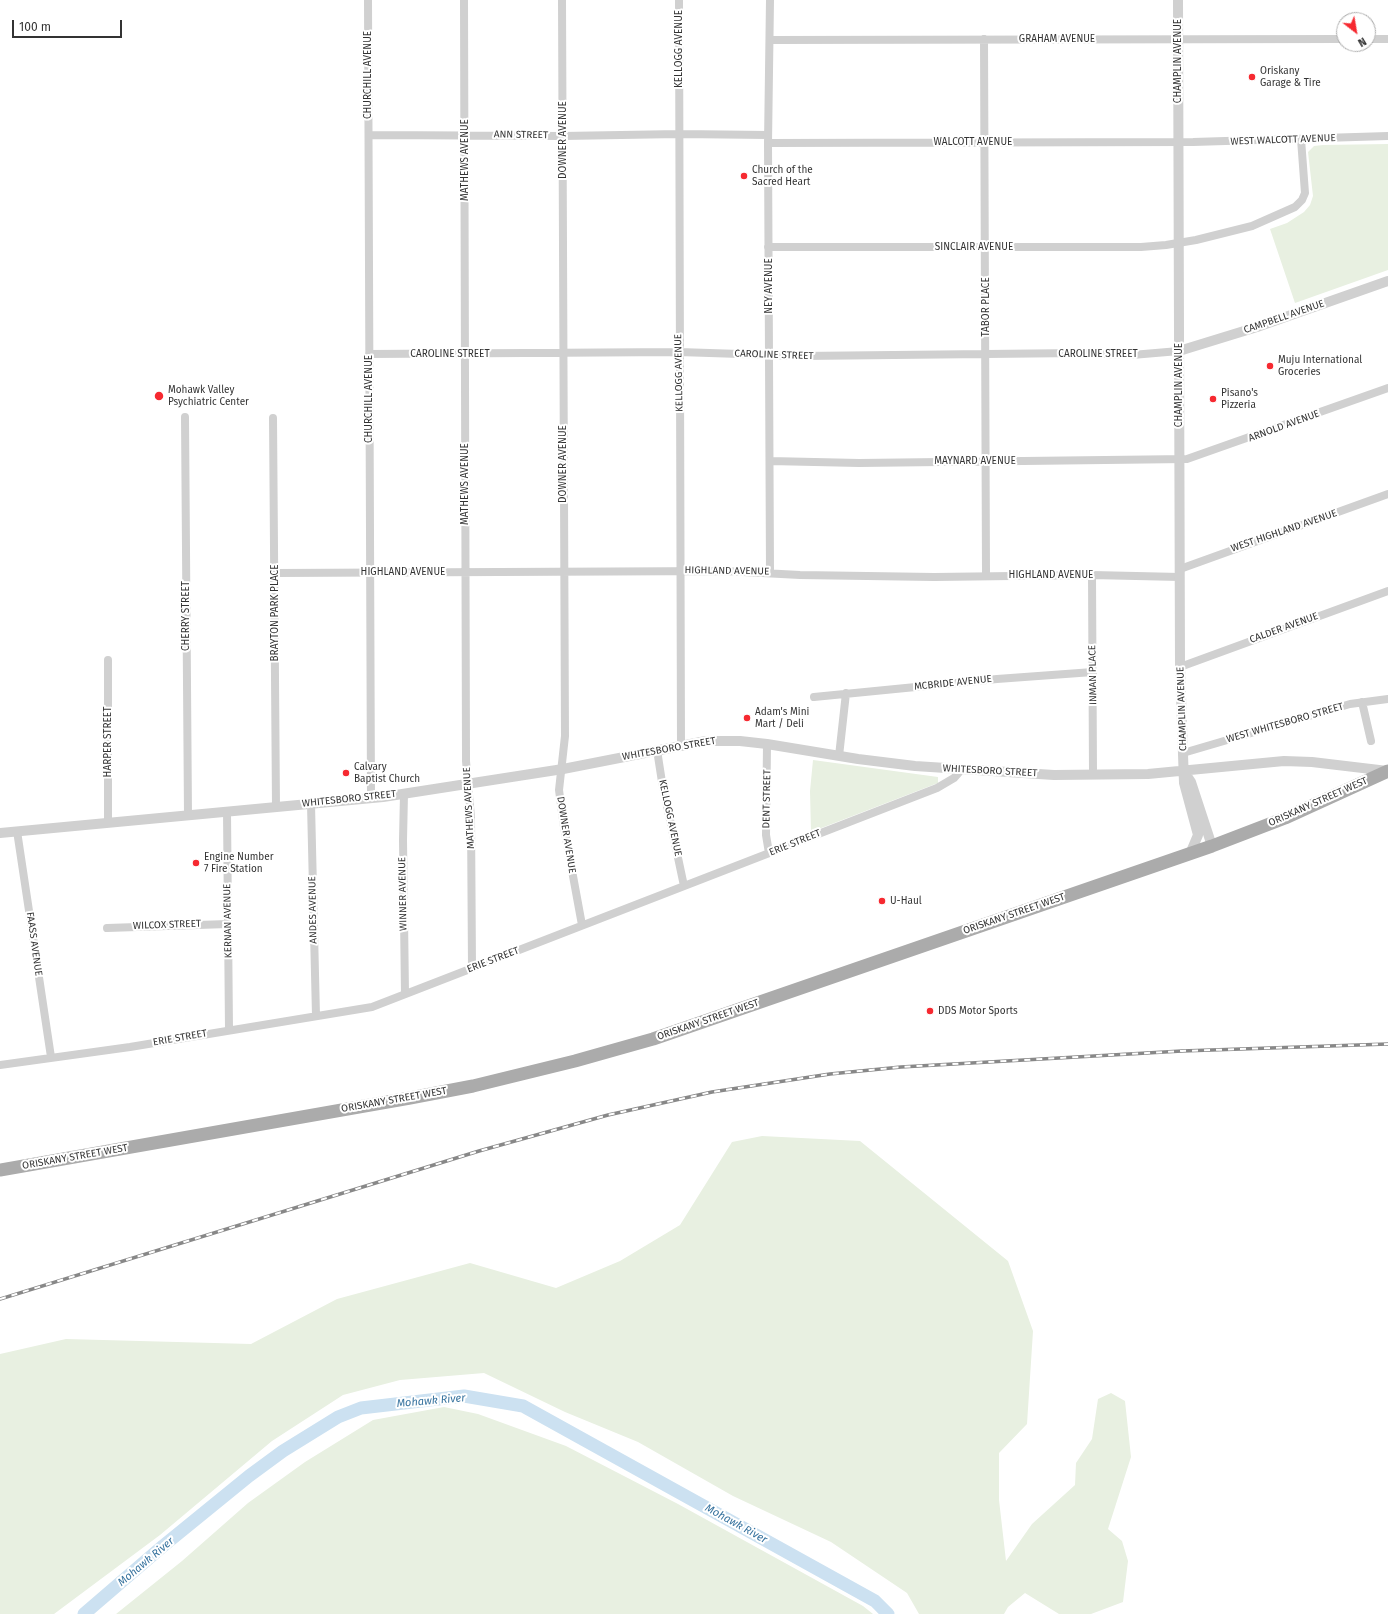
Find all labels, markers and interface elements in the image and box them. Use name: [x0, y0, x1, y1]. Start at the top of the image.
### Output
street label: KELLOGG AVENUE: [673, 10, 685, 88]
scale bar: [14, 12, 124, 38]
north arrow: [1336, 12, 1376, 52]
street label: CHAMPLIN AVENUE: [1172, 19, 1184, 103]
text: 100 m: [19, 20, 51, 34]
street label: CHURCHILL AVENUE: [362, 31, 374, 119]
street label: GRAHAM AVENUE: [1019, 33, 1095, 45]
text: N: [1355, 34, 1368, 49]
place label: Oriskany Garage & Tire: [1260, 65, 1321, 88]
marker: Oriskany Garage & Tire: [1247, 72, 1257, 82]
street label: DOWNER AVENUE: [557, 101, 569, 179]
street label: MATHEWS AVENUE: [459, 119, 471, 201]
street label: ANN STREET: [494, 129, 548, 141]
street label: WEST WALCOTT AVENUE: [1230, 132, 1336, 148]
street label: WALCOTT AVENUE: [934, 136, 1012, 148]
place label: Church of the Sacred Heart: [752, 164, 813, 188]
marker: Church of the Sacred Heart: [739, 171, 749, 181]
street label: SINCLAIR AVENUE: [935, 241, 1013, 253]
street label: NEY AVENUE: [763, 258, 775, 314]
street label: TABOR PLACE: [980, 277, 992, 337]
street label: CAMPBELL AVENUE: [1242, 298, 1326, 336]
street label: KELLOGG AVENUE: [672, 334, 686, 412]
street label: CHAMPLIN AVENUE: [1173, 343, 1185, 427]
street label: CAROLINE STREET: [410, 348, 490, 360]
street label: CAROLINE STREET: [734, 348, 814, 362]
street label: CAROLINE STREET: [1058, 348, 1138, 360]
place label: Muju International Groceries: [1278, 354, 1362, 378]
street label: CHURCHILL AVENUE: [363, 355, 375, 443]
marker: Muju International Groceries: [1265, 361, 1275, 371]
place label: Mohawk Valley Psychiatric Center: [168, 384, 249, 408]
place label: Pisano's Pizzeria: [1221, 387, 1258, 410]
marker: Mohawk Valley Psychiatric Center: [153, 390, 165, 402]
marker: Pisano's Pizzeria: [1208, 394, 1218, 404]
street label: ARNOLD AVENUE: [1247, 408, 1321, 444]
street label: DOWNER AVENUE: [557, 425, 569, 503]
street label: MATHEWS AVENUE: [459, 443, 471, 525]
street label: MAYNARD AVENUE: [934, 455, 1016, 467]
street label: WEST HIGHLAND AVENUE: [1229, 507, 1339, 555]
street label: HIGHLAND AVENUE: [685, 564, 769, 578]
street label: BRAYTON PARK PLACE: [269, 565, 281, 661]
street label: HIGHLAND AVENUE: [361, 566, 445, 578]
street label: HIGHLAND AVENUE: [1009, 569, 1093, 581]
street label: CHERRY STREET: [180, 581, 192, 651]
street label: CALDER AVENUE: [1248, 610, 1320, 646]
street label: INMAN PLACE: [1086, 645, 1100, 705]
street label: CHAMPLIN AVENUE: [1175, 667, 1189, 751]
street label: MCBRIDE AVENUE: [914, 673, 992, 693]
street label: WEST WHITESBORO STREET: [1225, 701, 1345, 745]
place label: Adam's Mini Mart / Deli: [755, 706, 809, 730]
street label: HARPER STREET: [102, 707, 114, 777]
marker: Adam's Mini Mart / Deli: [742, 713, 752, 723]
street label: WHITESBORO STREET: [621, 735, 717, 763]
place label: Calvary Baptist Church: [354, 761, 420, 784]
street label: WHITESBORO STREET: [942, 763, 1038, 779]
street label: MATHEWS AVENUE: [461, 767, 477, 849]
marker: Calvary Baptist Church: [341, 768, 351, 778]
street label: DENT STREET: [760, 770, 774, 828]
street label: ORISKANY STREET WEST: [1267, 775, 1369, 829]
street label: KELLOGG AVENUE: [656, 778, 684, 858]
street label: WHITESBORO STREET: [301, 788, 397, 810]
street label: DOWNER AVENUE: [554, 796, 578, 874]
street label: ERIE STREET: [767, 827, 823, 859]
place label: Engine Number 7 Fire Station: [204, 851, 274, 874]
street label: WINNER AVENUE: [396, 857, 410, 931]
marker: Engine Number 7 Fire Station: [191, 858, 201, 868]
street label: ANDES AVENUE: [306, 876, 320, 944]
street label: KERNAN AVENUE: [221, 884, 235, 958]
street label: ORISKANY STREET WEST: [962, 891, 1066, 937]
place label: U-Haul: [890, 895, 922, 907]
marker: U-Haul: [877, 896, 887, 906]
street label: FAASS AVENUE: [24, 911, 44, 977]
street label: WILCOX STREET: [133, 918, 201, 932]
street label: ERIE STREET: [465, 945, 521, 975]
street label: ORISKANY STREET WEST: [656, 997, 760, 1043]
place label: DDS Motor Sports: [938, 1005, 1018, 1017]
marker: DDS Motor Sports: [925, 1006, 935, 1016]
street label: ERIE STREET: [152, 1027, 208, 1049]
street label: ORISKANY STREET WEST: [340, 1085, 448, 1115]
street label: ORISKANY STREET WEST: [21, 1142, 129, 1172]
water label: Mohawk River: [396, 1391, 466, 1411]
water label: Mohawk River: [703, 1502, 769, 1546]
water label: Mohawk River: [115, 1535, 177, 1589]

